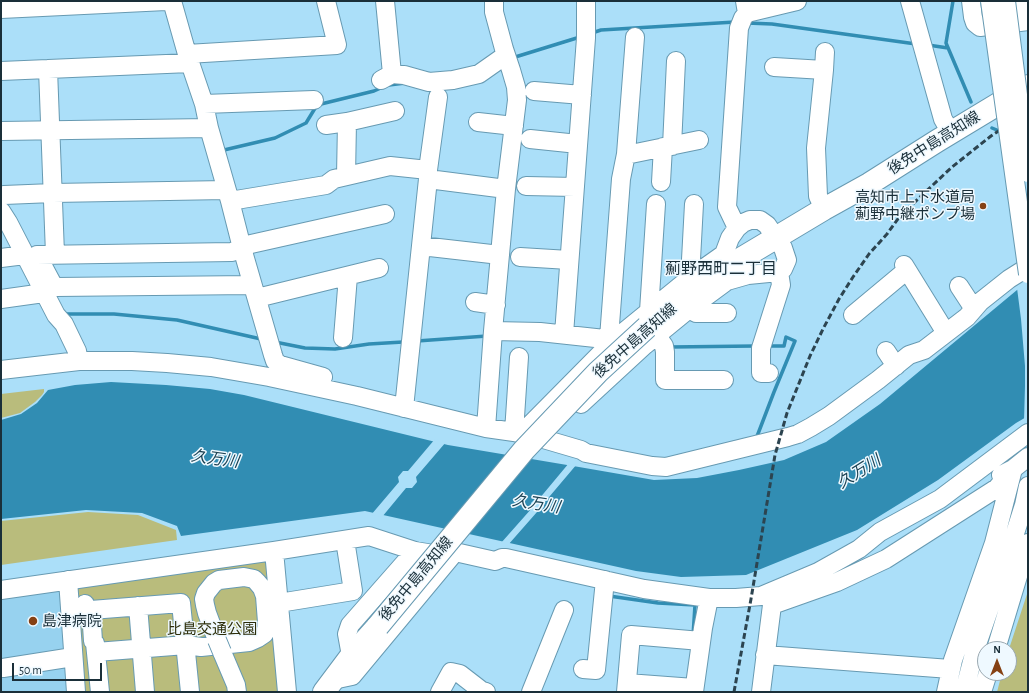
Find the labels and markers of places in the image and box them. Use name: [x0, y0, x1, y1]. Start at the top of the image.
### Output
place label: 高知市上下水道局 薊野中継ポンプ場: [855, 188, 975, 223]
marker: 高知市上下水道局 薊野中継ポンプ場: [978, 201, 988, 211]
place label: 島津病院: [42, 612, 102, 630]
marker: 島津病院: [27, 615, 39, 627]

